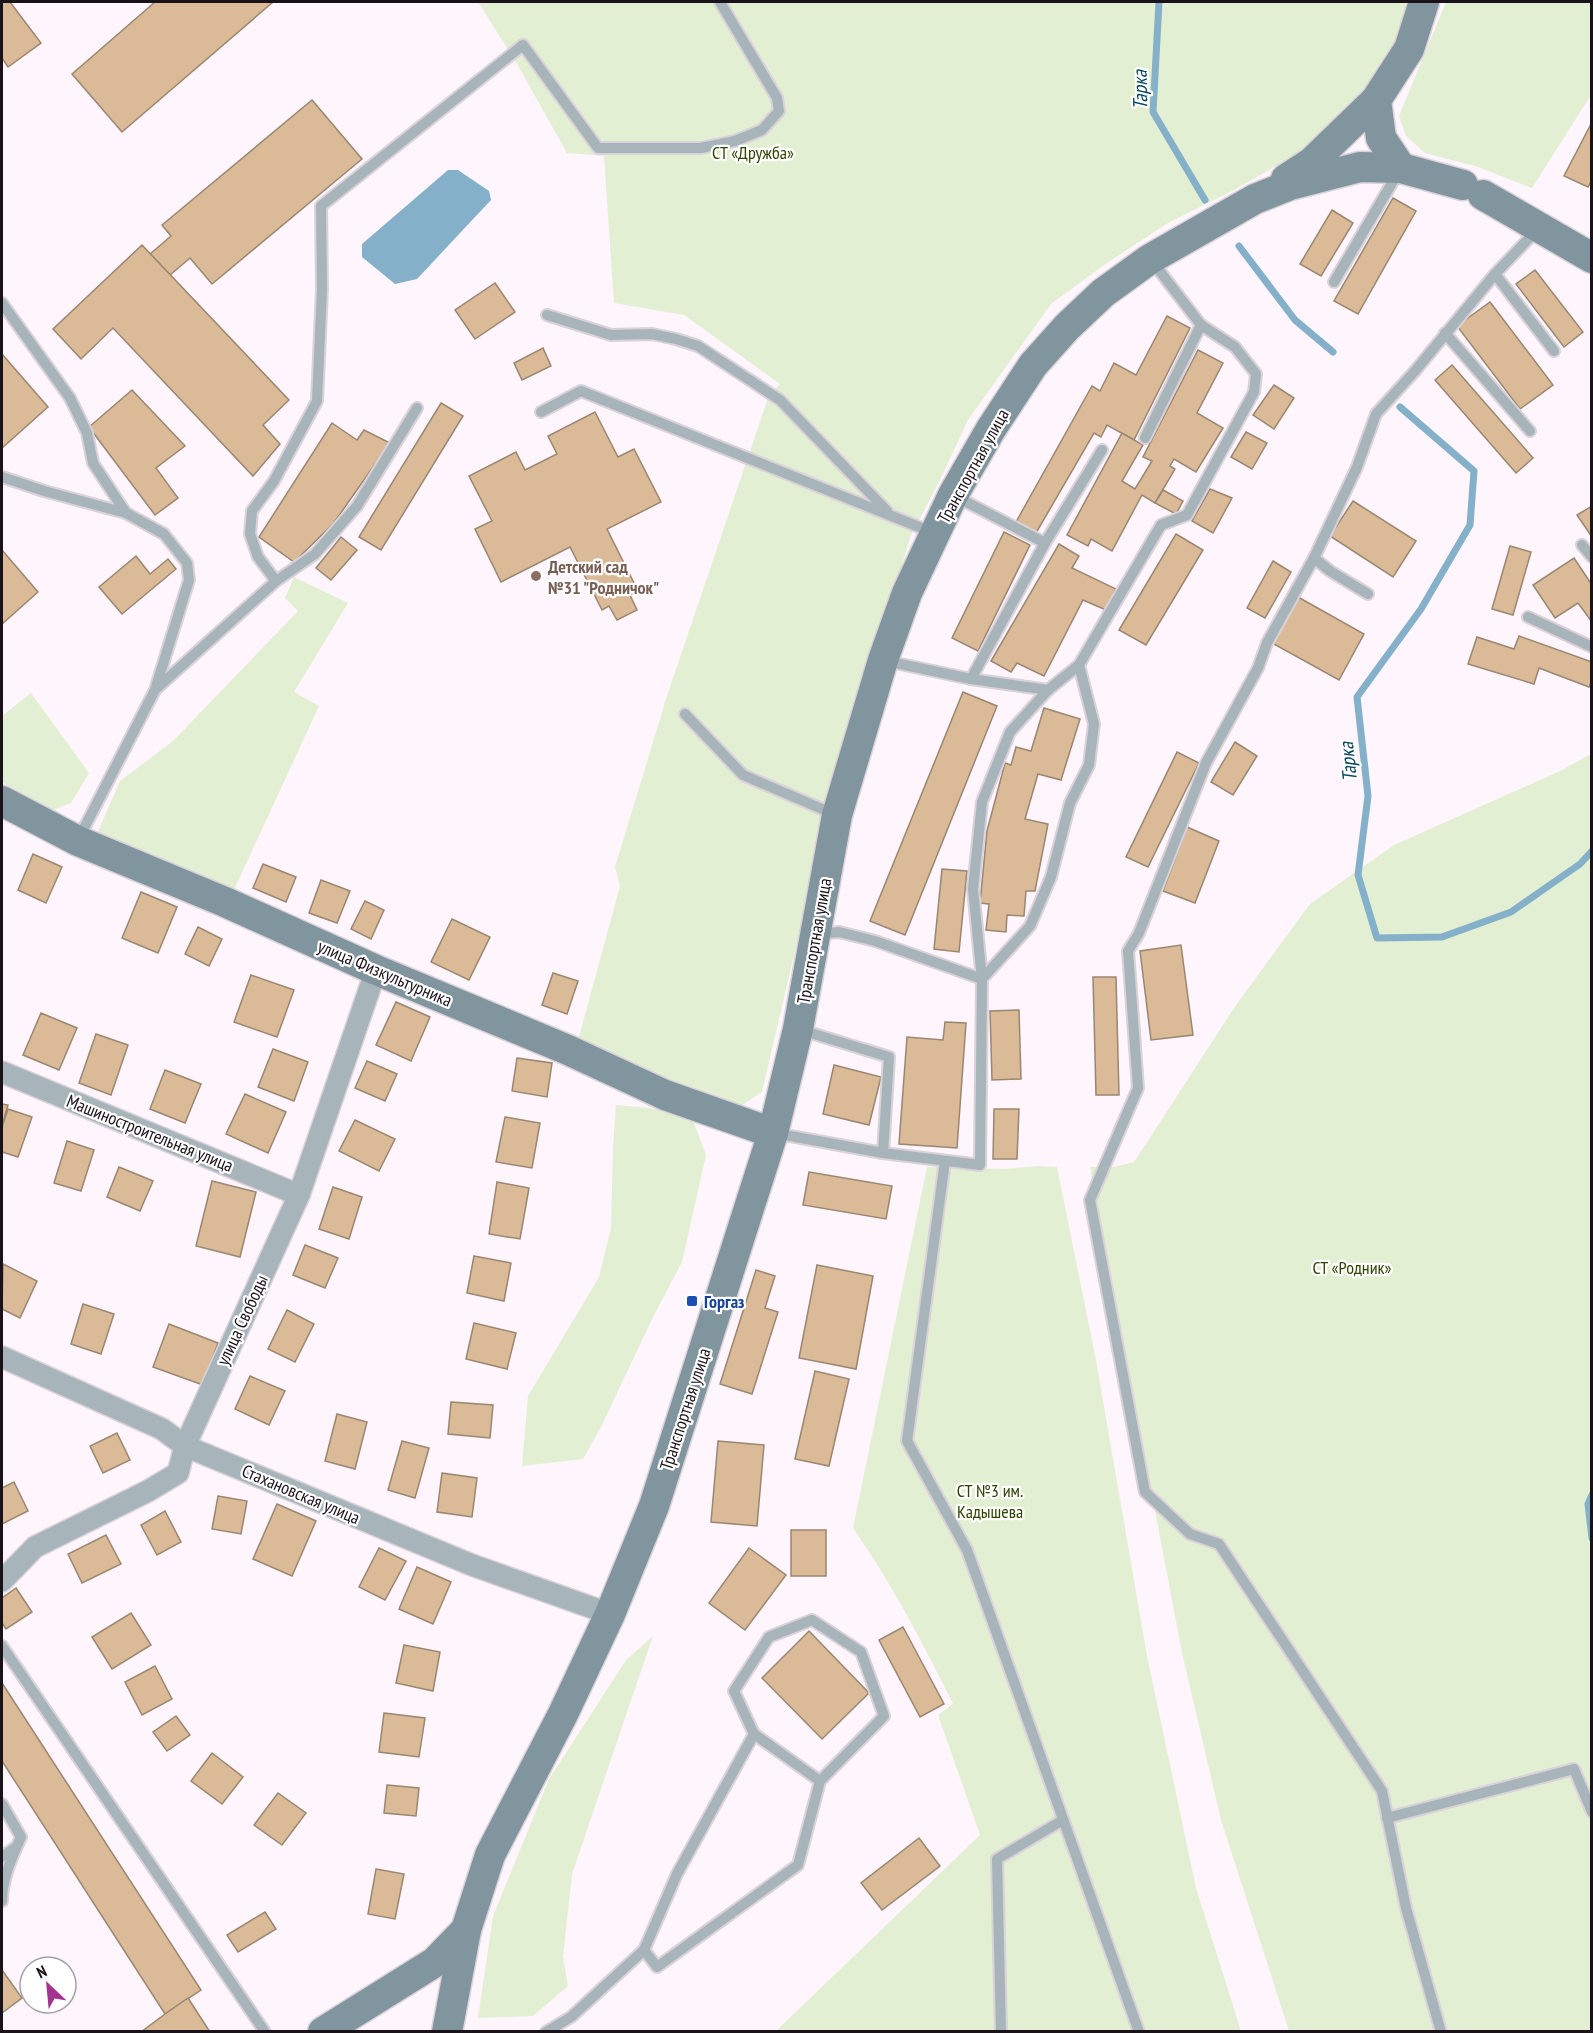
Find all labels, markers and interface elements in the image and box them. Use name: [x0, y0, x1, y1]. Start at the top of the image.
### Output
water label: Тарка: [1127, 69, 1153, 110]
park label: СТ «Дружба»: [712, 141, 794, 164]
street label: Транспортная улица: [932, 405, 1014, 527]
place label: Детский сад №31 "Родничок": [548, 555, 659, 599]
marker: Детский сад №31 "Родничок": [529, 569, 543, 583]
water label: Тарка: [1333, 740, 1363, 783]
street label: Транспортная улица: [792, 876, 836, 1006]
street label: улица Физкультурника: [314, 934, 456, 1012]
street label: Машиностроительная улица: [63, 1089, 237, 1177]
park label: СТ «Родник»: [1313, 1256, 1392, 1279]
street label: улица Свободы: [211, 1271, 273, 1369]
place label: Горгаз: [704, 1290, 744, 1313]
marker: Горгаз: [685, 1294, 699, 1308]
street label: Транспортная улица: [654, 1345, 716, 1473]
street label: Стахановская улица: [239, 1459, 363, 1529]
park label: СТ №3 им. Кадышева: [957, 1479, 1023, 1523]
north arrow: [18, 1955, 78, 2015]
text: N: [33, 1961, 50, 1982]

